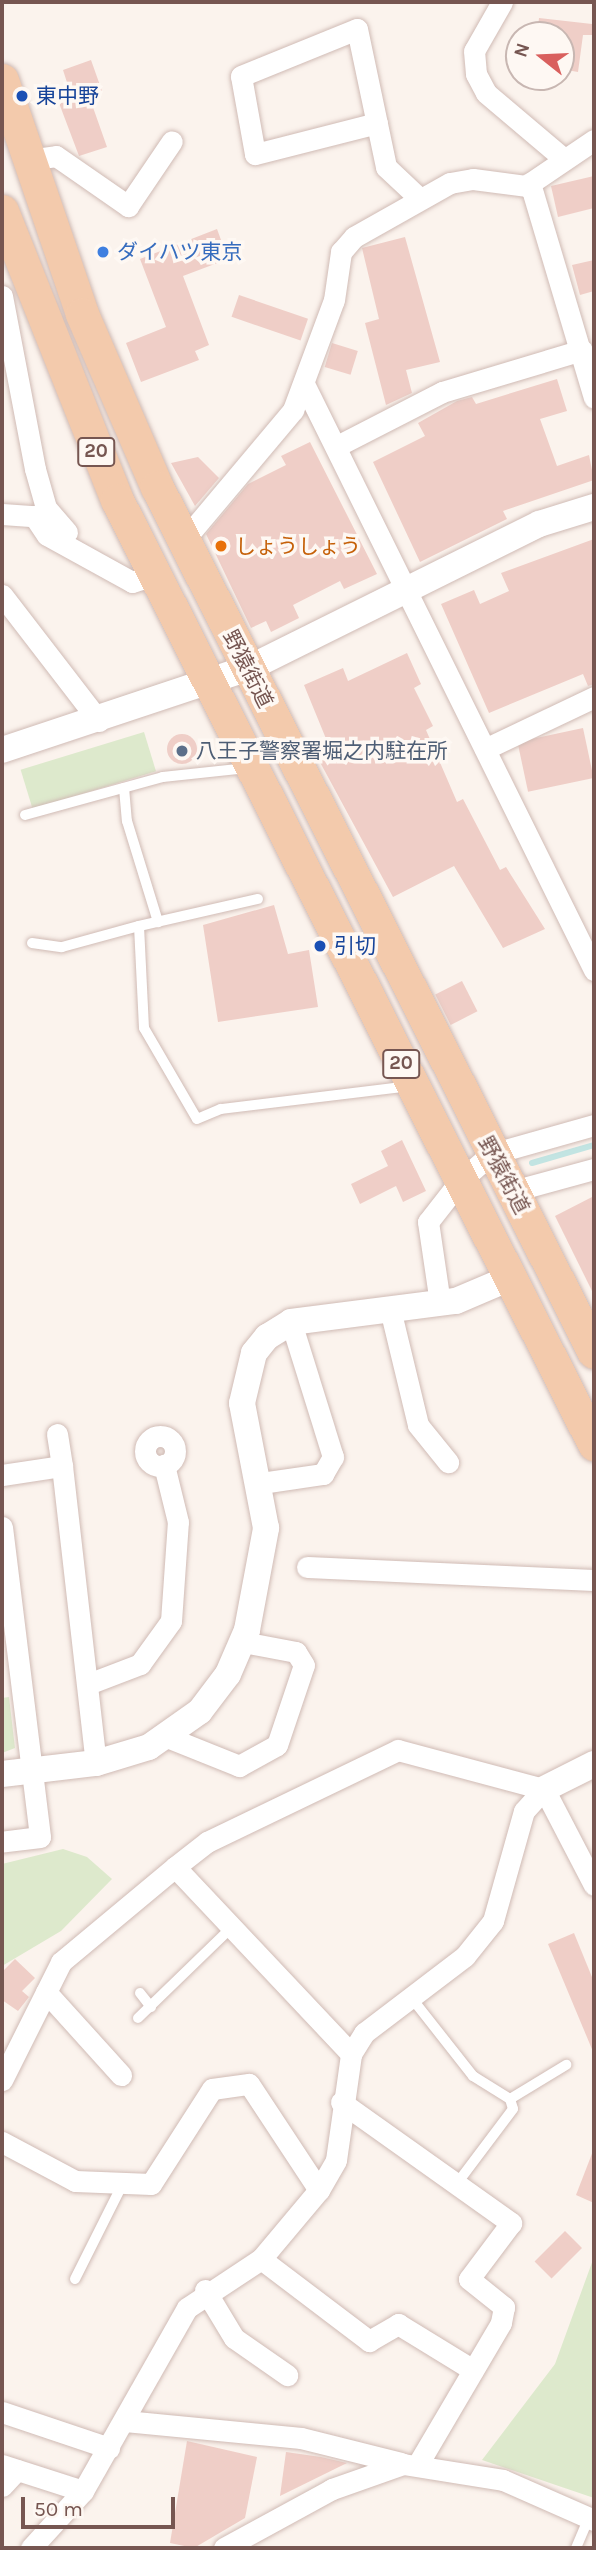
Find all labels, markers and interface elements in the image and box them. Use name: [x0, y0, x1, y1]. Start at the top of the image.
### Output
north arrow: [505, 21, 575, 91]
text: N: [509, 40, 534, 60]
place label: 東中野: [36, 83, 99, 109]
marker: 東中野: [14, 88, 30, 104]
place label: ダイハツ東京: [117, 239, 243, 265]
marker: ダイハツ東京: [95, 244, 111, 260]
road number: 20: [77, 436, 115, 467]
place label: しょうしょう: [235, 533, 361, 559]
marker: しょうしょう: [213, 538, 229, 554]
street label: 野猿街道: [218, 626, 278, 712]
place label: 八王子警察署堀之内駐在所: [196, 738, 448, 764]
marker: 八王子警察署堀之内駐在所: [174, 743, 190, 759]
place label: 引切: [334, 933, 376, 959]
marker: 引切: [312, 938, 328, 954]
road number: 20: [382, 1048, 420, 1080]
street label: 野猿街道: [473, 1132, 535, 1218]
scale bar: [24, 2484, 178, 2528]
text: 50 m: [34, 2497, 83, 2521]

